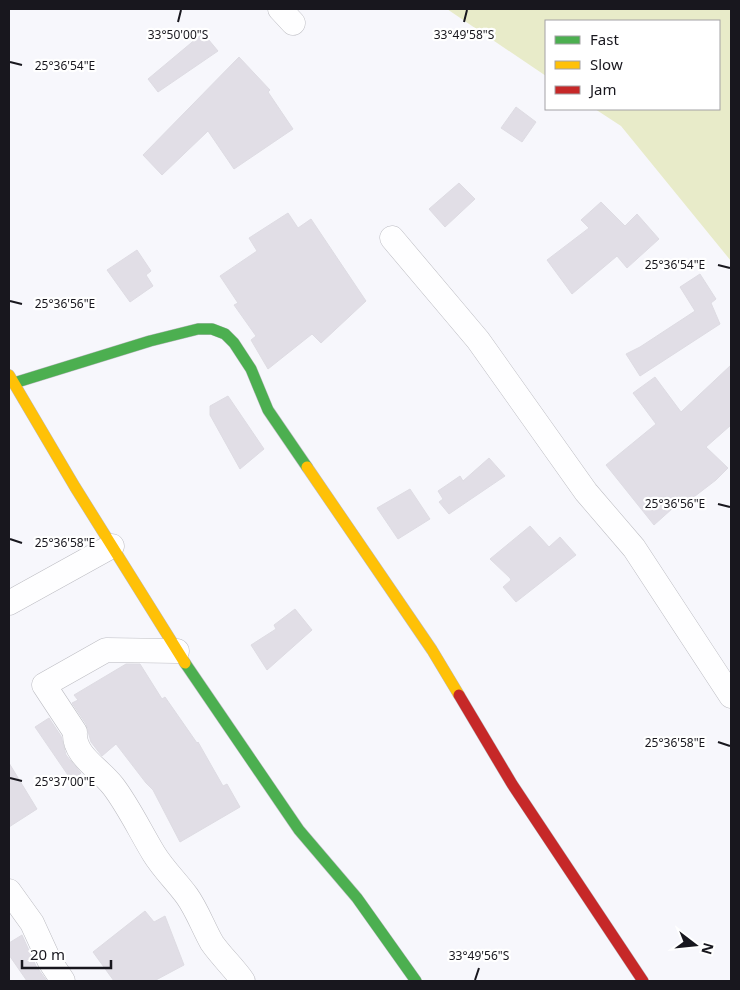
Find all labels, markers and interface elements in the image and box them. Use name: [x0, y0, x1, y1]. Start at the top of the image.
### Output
legend: [545, 20, 720, 110]
text: 33°50'00"S: [148, 26, 209, 43]
text: 33°49'58"S: [434, 26, 495, 43]
text: Fast: [590, 29, 619, 49]
text: Slow: [590, 54, 623, 74]
text: 25°36'54"E: [35, 57, 95, 74]
text: Jam: [588, 79, 617, 99]
text: 25°36'54"E: [645, 256, 705, 273]
text: 25°36'56"E: [35, 295, 95, 312]
text: 25°36'56"E: [645, 495, 705, 512]
text: 25°36'58"E: [35, 534, 95, 551]
text: 25°36'58"E: [645, 734, 705, 751]
text: 25°37'00"E: [35, 773, 95, 790]
north arrow: [670, 920, 720, 970]
scale bar: [22, 938, 111, 970]
text: N: [697, 941, 719, 957]
text: 20 m: [30, 944, 65, 964]
text: 33°49'56"S: [449, 947, 510, 964]

